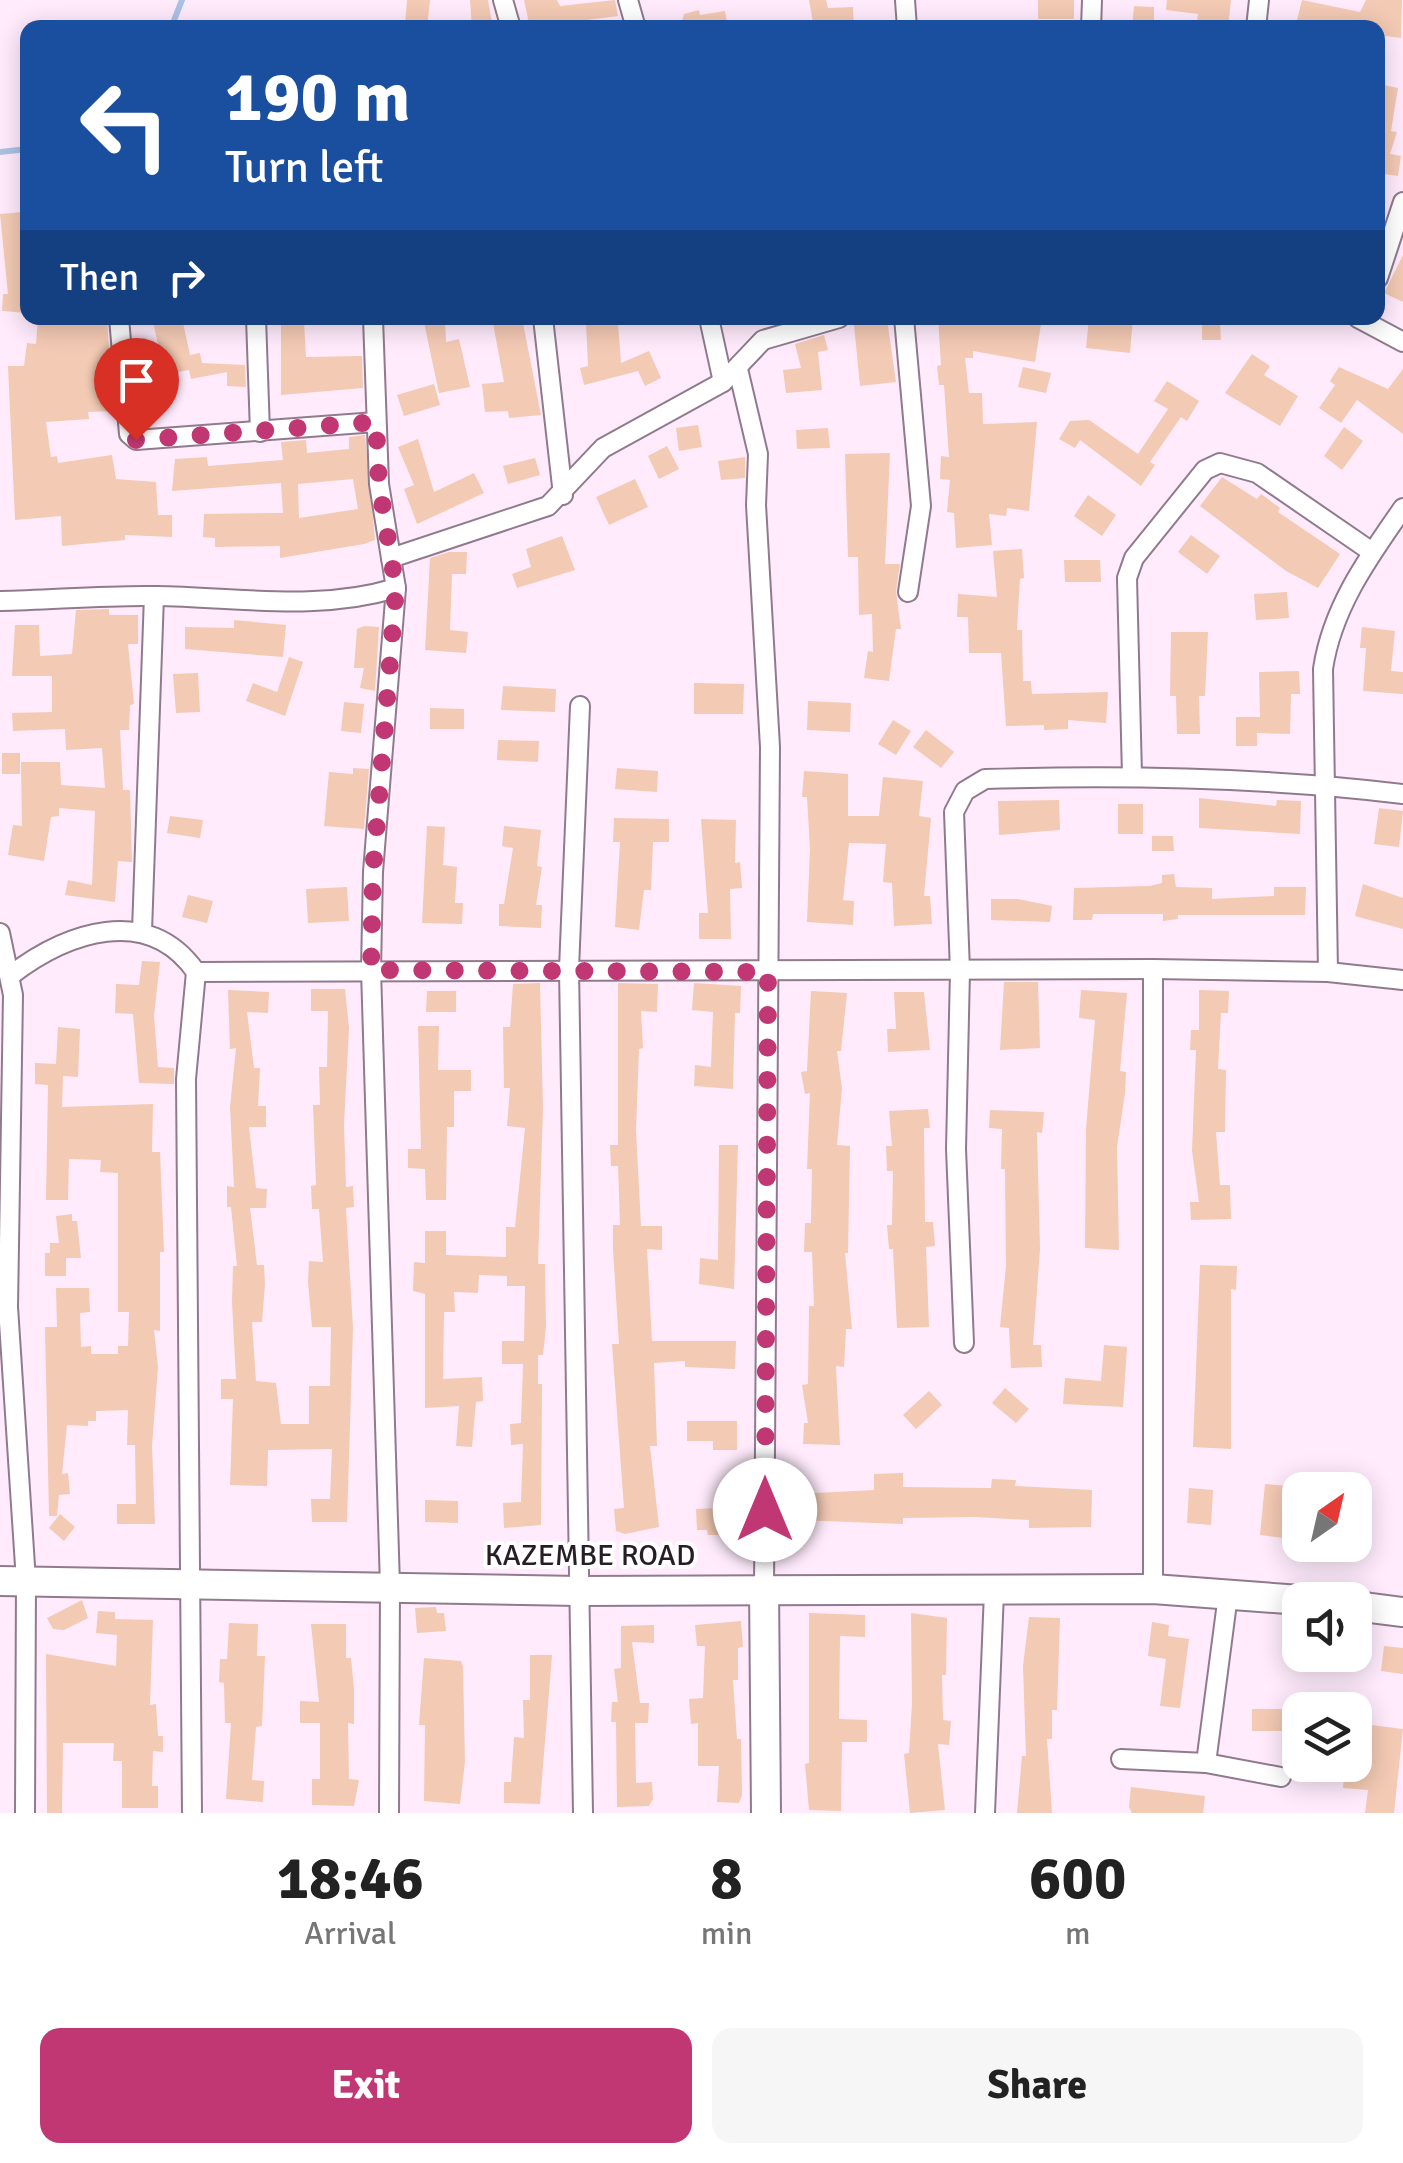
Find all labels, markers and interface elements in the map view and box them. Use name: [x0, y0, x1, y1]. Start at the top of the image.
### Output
text: 190 m: [225, 54, 410, 140]
icon: left: [60, 60, 190, 190]
text: Turn left: [225, 140, 384, 195]
icon: right: [159, 250, 214, 305]
text: Then: [60, 254, 139, 301]
pin: [94, 338, 179, 441]
icon: arrive: [109, 353, 164, 408]
position arrow: [713, 1458, 817, 1562]
north arrow: [1282, 1472, 1372, 1562]
map controls: [1282, 1472, 1372, 1782]
street label: KAZEMBE ROAD: [485, 1537, 695, 1574]
button: sound: [1282, 1582, 1372, 1672]
button: layers: [1282, 1692, 1372, 1782]
text: 18:46: [277, 1842, 424, 1916]
text: 8: [710, 1842, 743, 1916]
text: 600: [1029, 1842, 1126, 1916]
text: Arrival: [304, 1914, 396, 1953]
text: min: [701, 1914, 752, 1953]
text: m: [1065, 1914, 1090, 1953]
button: Exit: [40, 2028, 692, 2143]
button: Share: [712, 2028, 1363, 2143]

